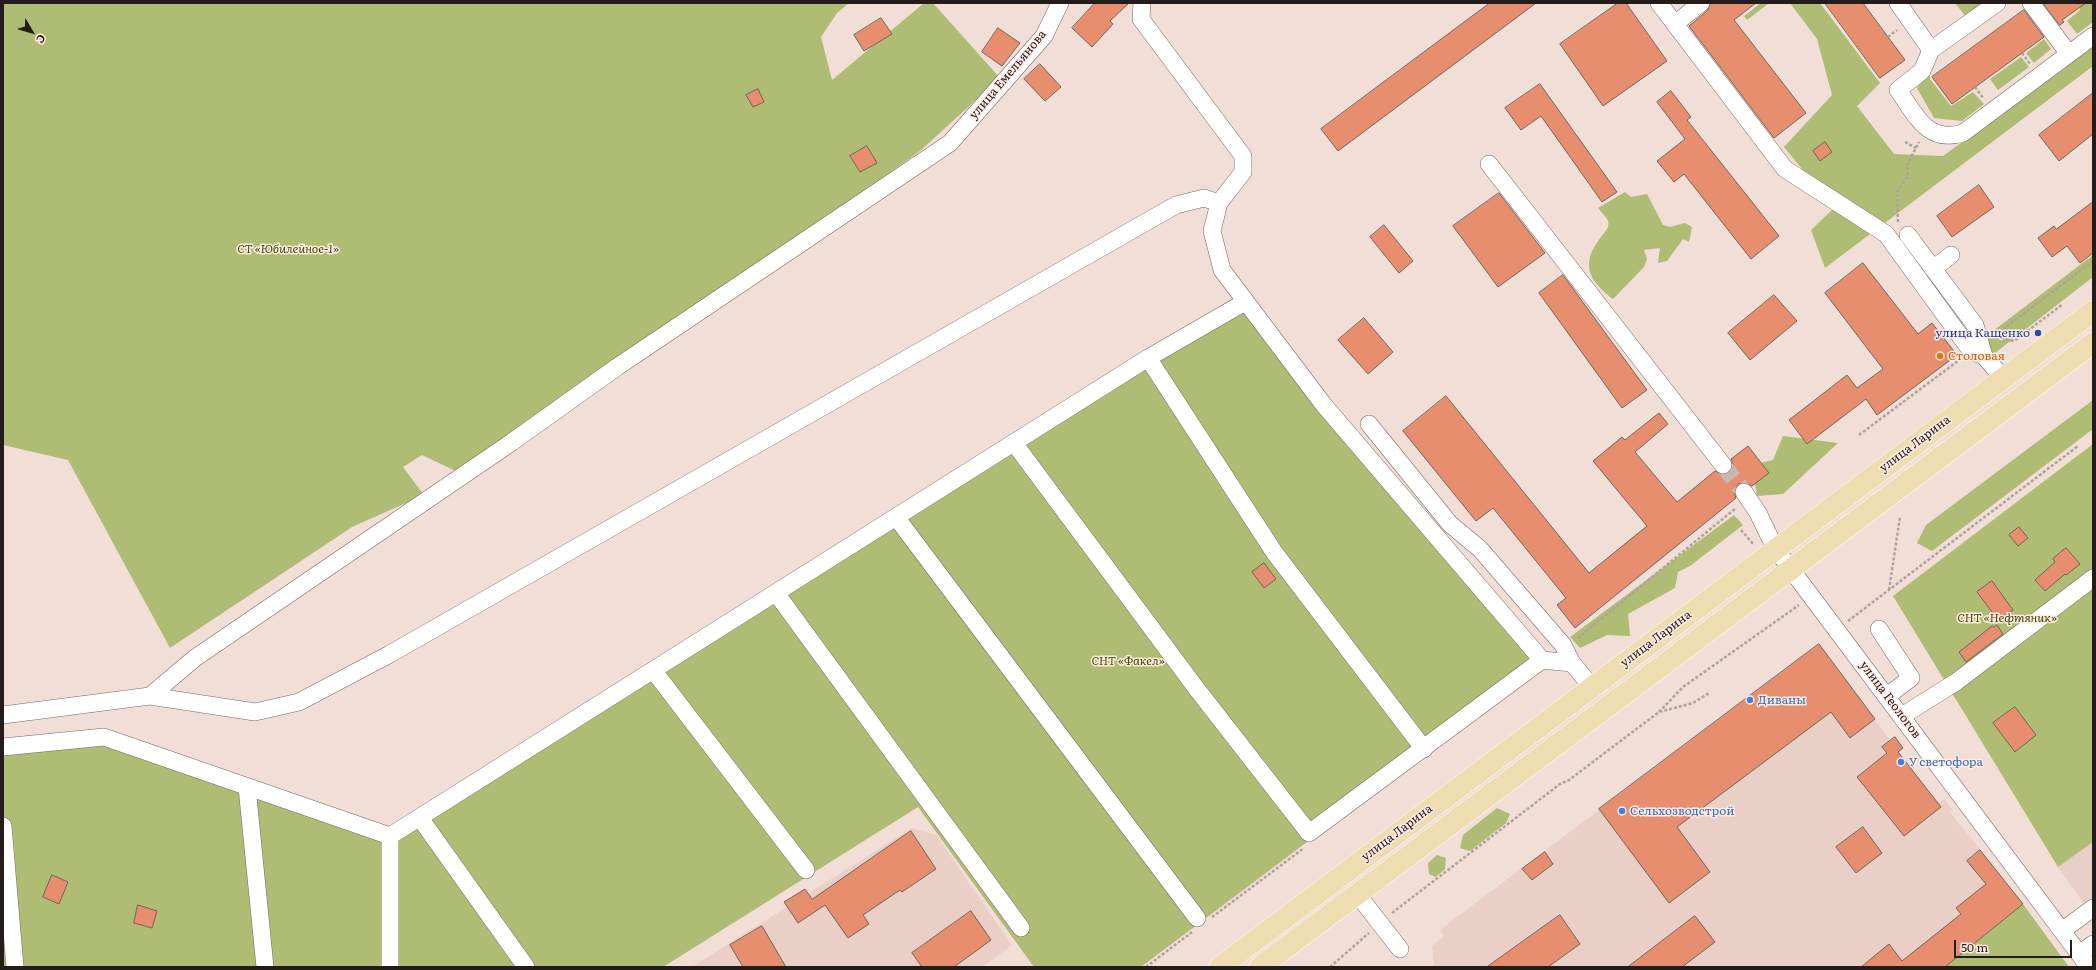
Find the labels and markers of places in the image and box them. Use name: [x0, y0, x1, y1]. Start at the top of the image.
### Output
place label: улица Кащенко: [1936, 326, 2030, 340]
marker: улица Кащенко: [2033, 328, 2043, 338]
place label: Столовая: [1948, 349, 2005, 363]
marker: Столовая: [1935, 351, 1945, 361]
place label: Диваны: [1758, 693, 1806, 707]
marker: Диваны: [1745, 695, 1755, 705]
place label: У светофора: [1909, 755, 1983, 769]
marker: У светофора: [1896, 757, 1906, 767]
place label: Сельхозводстрой: [1630, 804, 1734, 818]
marker: Сельхозводстрой: [1617, 806, 1627, 816]

